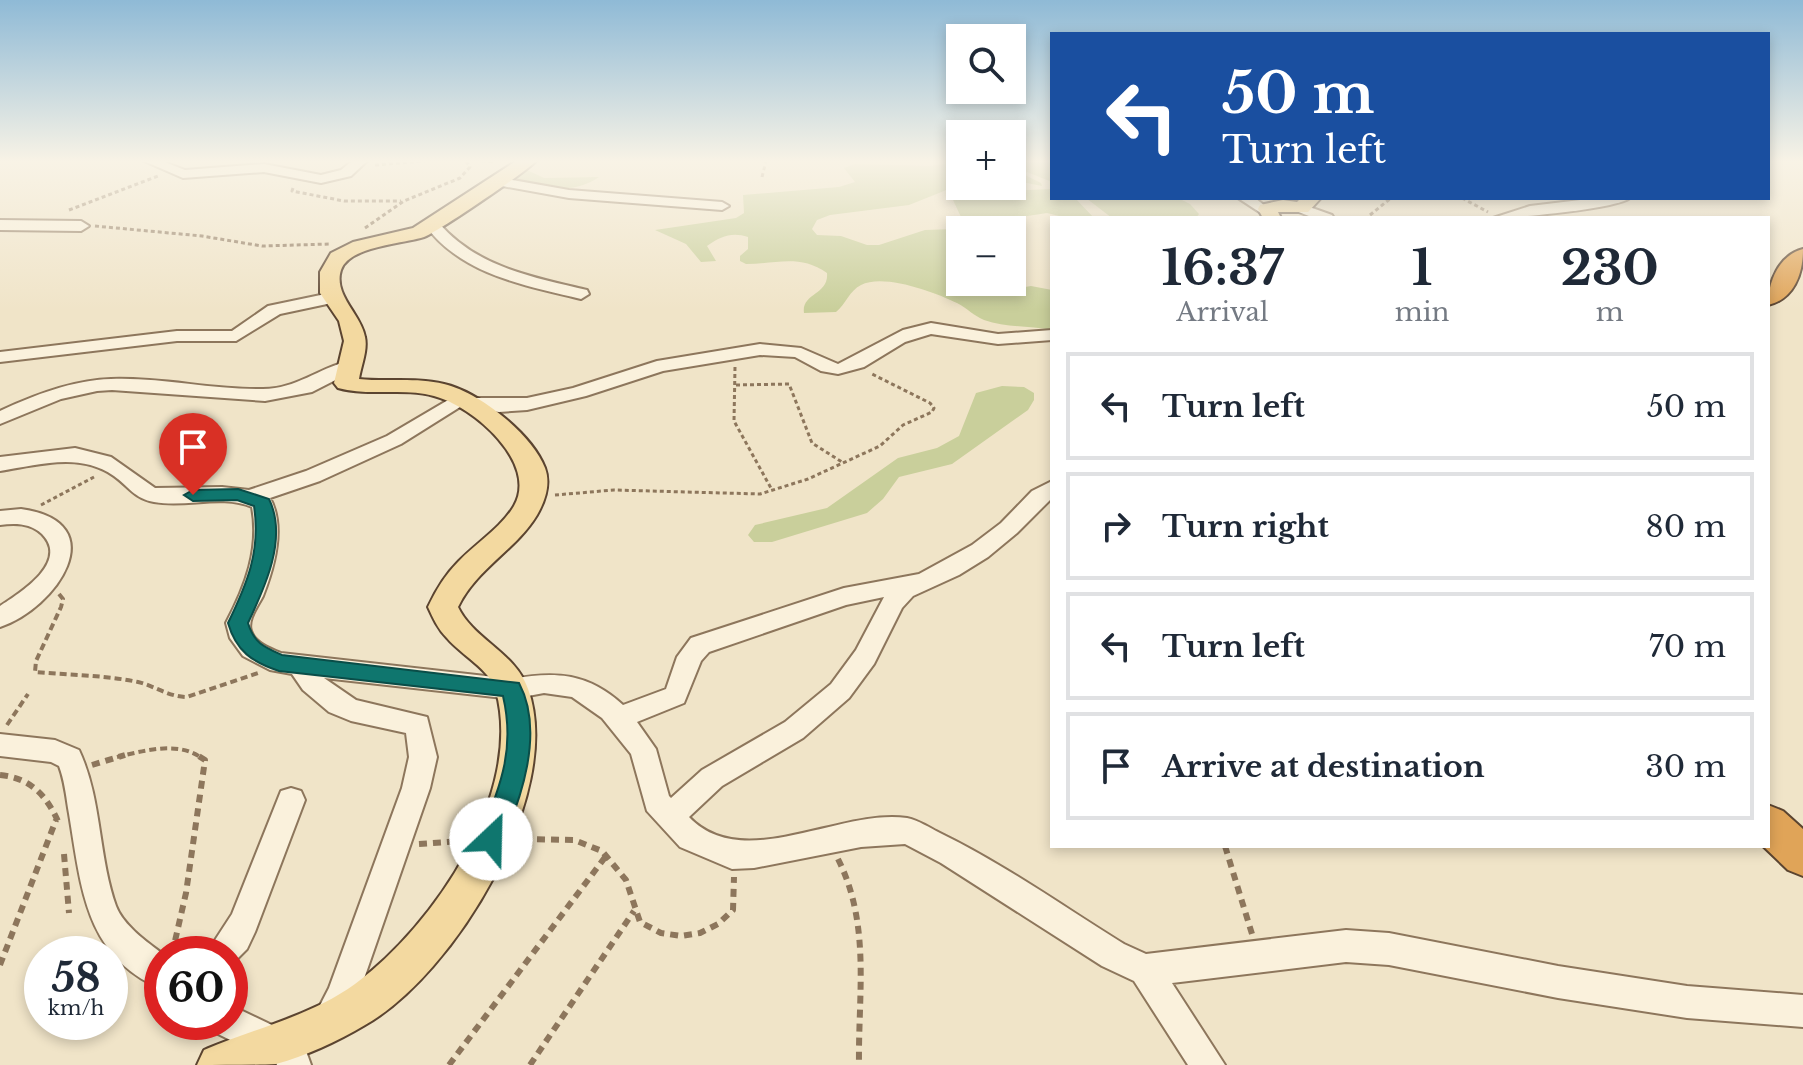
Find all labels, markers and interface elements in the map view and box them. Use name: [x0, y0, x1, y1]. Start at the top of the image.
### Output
map controls: [946, 24, 1026, 296]
button: search: [946, 24, 1026, 104]
text: 50 m: [1222, 59, 1374, 128]
icon: left: [1090, 64, 1194, 168]
button: +: [946, 120, 1026, 200]
text: Turn left: [1222, 128, 1386, 173]
button: −: [946, 216, 1026, 296]
text: 16:37: [1161, 238, 1284, 298]
text: 1: [1412, 238, 1433, 298]
text: 230: [1561, 238, 1659, 298]
text: Arrival: [1176, 296, 1268, 328]
text: min: [1395, 296, 1449, 328]
text: m: [1596, 296, 1624, 328]
icon: left: [1094, 384, 1138, 428]
text: Turn left: [1162, 388, 1305, 425]
text: 50 m: [1647, 388, 1726, 425]
pin: [159, 413, 227, 495]
icon: arrive: [171, 425, 215, 469]
icon: right: [1094, 504, 1138, 548]
text: Turn right: [1162, 508, 1329, 545]
text: 80 m: [1646, 508, 1726, 545]
icon: left: [1094, 624, 1138, 668]
text: Turn left: [1162, 628, 1305, 665]
text: 70 m: [1649, 628, 1726, 665]
icon: arrive: [1094, 744, 1138, 788]
text: Arrive at destination: [1162, 748, 1485, 785]
text: 30 m: [1645, 748, 1726, 785]
position arrow: [449, 797, 533, 881]
speed limit sign: 60: [144, 936, 248, 1040]
text: 58: [51, 953, 101, 1003]
text: km/h: [48, 996, 104, 1020]

